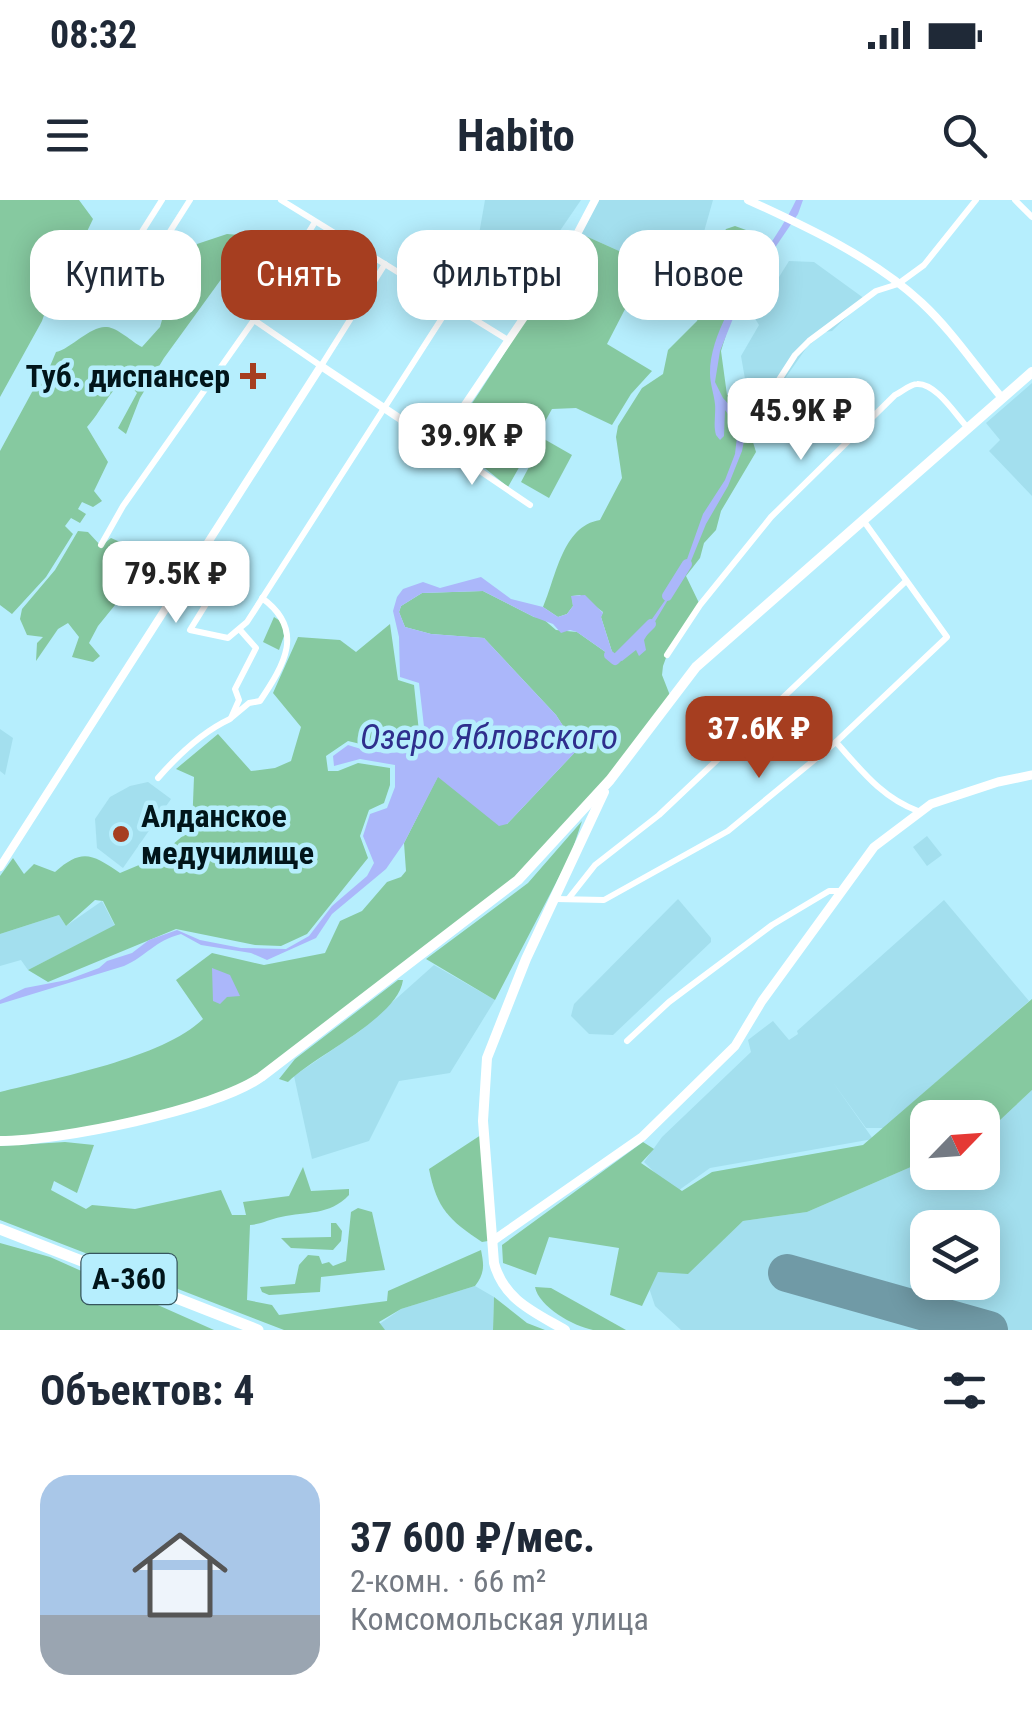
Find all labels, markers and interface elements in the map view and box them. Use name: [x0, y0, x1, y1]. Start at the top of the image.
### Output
text: 08:32: [50, 13, 137, 57]
icon: menu: [40, 108, 95, 163]
icon: search: [937, 108, 992, 163]
text: Habito: [457, 109, 575, 162]
chip: Купить: [30, 230, 201, 320]
chip: Снять: [221, 230, 377, 320]
chip: Фильтры: [397, 230, 598, 320]
chip: Новое: [618, 230, 779, 320]
place label: Туб. диспансер: [26, 357, 230, 395]
marker: Туб. диспансер: [240, 363, 266, 389]
pin: 45.9K ₽: [709, 378, 893, 463]
text: 45.9K ₽: [750, 391, 852, 429]
pin: 39.9K ₽: [380, 403, 564, 488]
text: 39.9K ₽: [421, 416, 523, 454]
pin: 79.5K ₽: [84, 541, 268, 626]
text: 79.5K ₽: [125, 554, 227, 592]
pin: 37.6K ₽: [667, 696, 851, 781]
text: 37.6K ₽: [708, 709, 810, 747]
water label: Озеро Ябловского: [360, 717, 618, 758]
place label: Алданское медучилище: [141, 797, 314, 872]
marker: Алданское медучилище: [110, 823, 132, 845]
north arrow: [910, 1100, 1000, 1190]
map controls: [910, 1100, 1000, 1300]
button: layers: [910, 1210, 1000, 1300]
road number: А-360: [82, 1254, 176, 1304]
icon: filters: [937, 1363, 992, 1418]
text: Объектов: 4: [40, 1366, 254, 1415]
text: 37 600 ₽/мес.: [350, 1513, 595, 1562]
icon: home: [120, 1515, 240, 1635]
text: 2-комн. · 66 m²: [350, 1562, 546, 1600]
text: Комсомольская улица: [350, 1600, 649, 1638]

